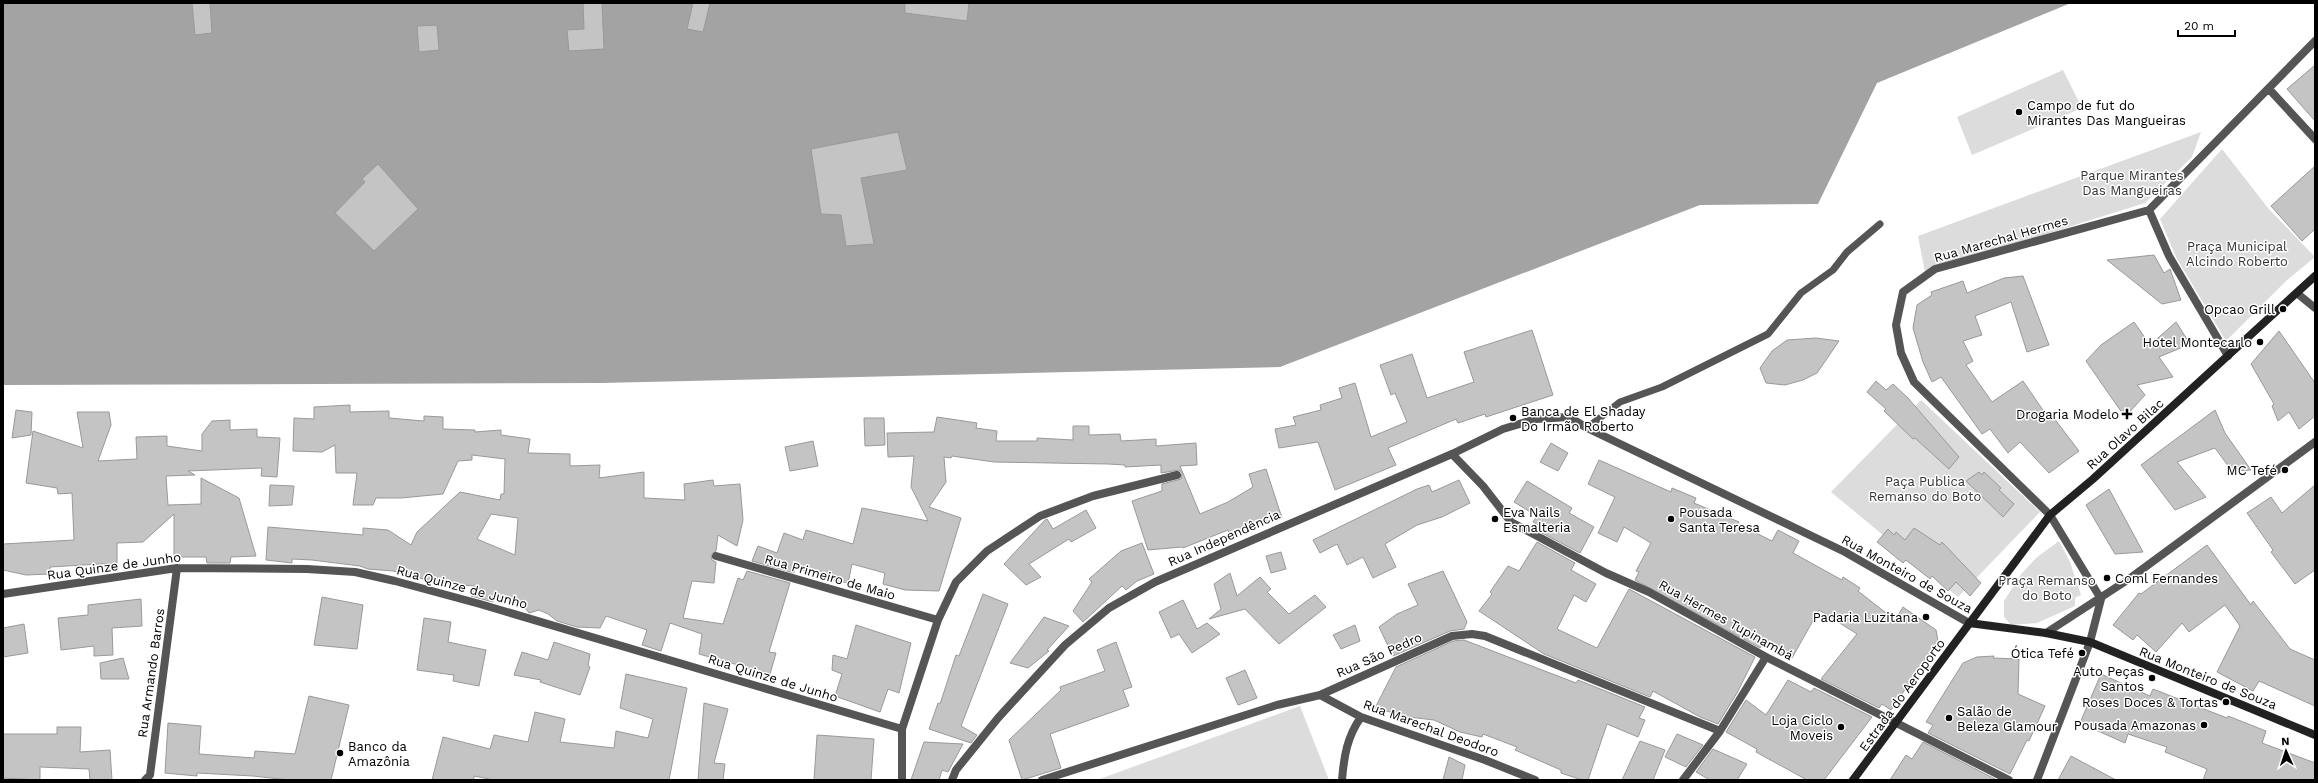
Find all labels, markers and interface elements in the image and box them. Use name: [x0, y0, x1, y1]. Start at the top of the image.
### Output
scale bar: [2178, 12, 2235, 38]
text: 20 m: [2184, 19, 2214, 33]
place label: Campo de fut do Mirantes Das Mangueiras: [2027, 98, 2186, 128]
marker: Campo de fut do Mirantes Das Mangueiras: [2014, 107, 2024, 117]
park label: Parque Mirantes Das Mangueiras: [2080, 168, 2184, 198]
street label: Rua Marechal Hermes: [1932, 213, 2070, 265]
park label: Praça Municipal Alcindo Roberto: [2186, 239, 2288, 269]
place label: Opcao Grill: [2204, 302, 2275, 317]
marker: Opcao Grill: [2278, 304, 2288, 314]
place label: Hotel Montecarlo: [2143, 335, 2252, 350]
marker: Hotel Montecarlo: [2255, 337, 2265, 347]
street label: Rua Olavo Bilac: [2083, 395, 2167, 473]
place label: Banca de El Shaday Do Irmão Roberto: [1521, 404, 1646, 434]
place label: Drogaria Modelo: [2016, 407, 2119, 422]
marker: Drogaria Modelo: [2122, 409, 2132, 419]
marker: Banca de El Shaday Do Irmão Roberto: [1508, 413, 1518, 423]
place label: MC Tefé: [2227, 463, 2277, 478]
marker: MC Tefé: [2280, 465, 2290, 475]
park label: Paça Publica Remanso do Boto: [1869, 474, 1982, 504]
place label: Eva Nails Esmalteria: [1503, 505, 1571, 535]
place label: Pousada Santa Teresa: [1679, 505, 1760, 535]
street label: Rua Independência: [1166, 506, 1283, 569]
marker: Eva Nails Esmalteria: [1490, 514, 1500, 524]
marker: Pousada Santa Teresa: [1666, 514, 1676, 524]
street label: Rua Monteiro de Souza: [1839, 532, 1975, 617]
street label: Rua Quinze de Junho: [46, 549, 182, 583]
street label: Rua Primeiro de Maio: [763, 551, 897, 603]
street label: Rua Quinze de Junho: [395, 562, 529, 612]
place label: Coml Fernandes: [2115, 571, 2218, 586]
park label: Praça Remanso do Boto: [1998, 573, 2096, 603]
marker: Coml Fernandes: [2102, 573, 2112, 583]
street label: Rua Hermes Tupinambá: [1656, 577, 1796, 663]
street label: Rua Armando Barros: [134, 607, 168, 739]
place label: Padaria Luzitana: [1813, 610, 1919, 625]
marker: Padaria Luzitana: [1921, 612, 1931, 622]
street label: Rua São Pedro: [1334, 629, 1424, 681]
street label: Estrada do Aeroporto: [1856, 636, 1948, 754]
street label: Rua Monteiro de Souza: [2137, 644, 2280, 713]
place label: Ótica Tefé: [2011, 645, 2074, 661]
marker: Ótica Tefé: [2077, 648, 2087, 658]
street label: Rua Quinze de Junho: [706, 651, 840, 705]
place label: Auto Peças Santos: [2073, 664, 2144, 694]
marker: Auto Peças Santos: [2147, 673, 2157, 683]
place label: Roses Doces & Tortas: [2082, 695, 2218, 710]
street label: Rua Marechal Deodoro: [1361, 696, 1501, 760]
marker: Roses Doces & Tortas: [2221, 697, 2231, 707]
place label: Salão de Beleza Glamour: [1957, 704, 2057, 734]
place label: Loja Ciclo Moveis: [1771, 713, 1833, 743]
marker: Salão de Beleza Glamour: [1944, 713, 1954, 723]
place label: Pousada Amazonas: [2074, 718, 2196, 733]
marker: Pousada Amazonas: [2199, 720, 2209, 730]
marker: Loja Ciclo Moveis: [1836, 722, 1846, 732]
north arrow: [2266, 731, 2306, 771]
text: N: [2281, 735, 2290, 748]
place label: Banco da Amazônia: [348, 739, 410, 769]
marker: Banco da Amazônia: [335, 748, 345, 758]

